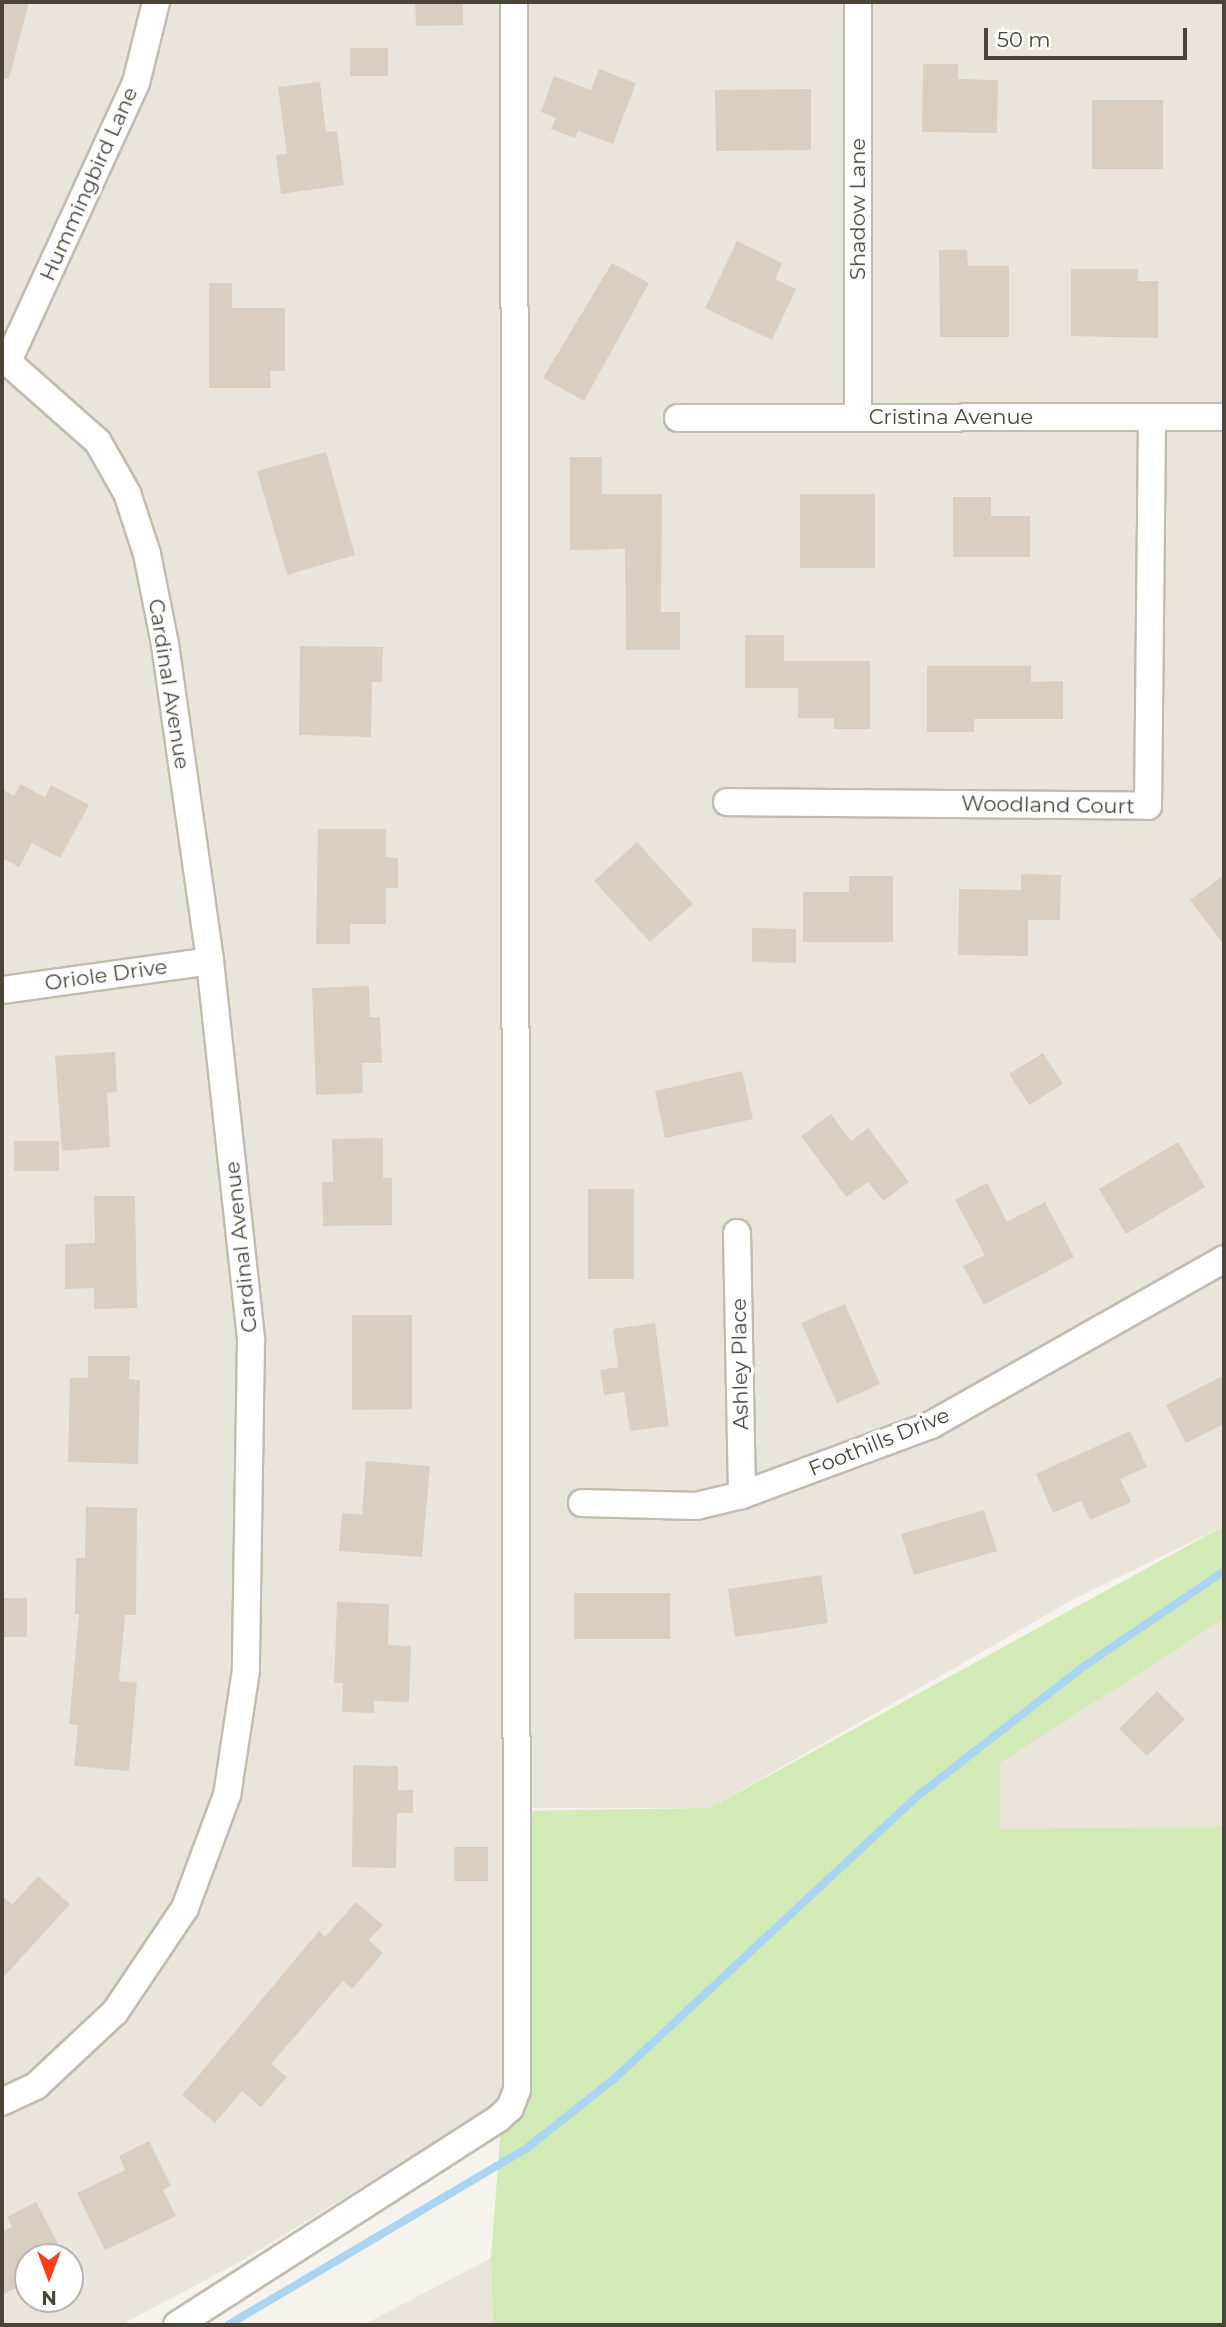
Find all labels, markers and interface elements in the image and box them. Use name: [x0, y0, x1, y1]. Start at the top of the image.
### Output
scale bar: [988, 14, 1191, 58]
text: 50 m: [997, 27, 1051, 52]
street label: Hummingbird Lane: [35, 83, 143, 285]
street label: Shadow Lane: [845, 138, 871, 280]
street label: Cristina Avenue: [869, 404, 1033, 430]
street label: Cardinal Avenue: [143, 597, 195, 771]
street label: Woodland Court: [961, 791, 1135, 819]
street label: Oriole Drive: [43, 954, 169, 996]
street label: Cardinal Avenue: [219, 1160, 263, 1334]
street label: Ashley Place: [726, 1298, 754, 1430]
street label: Foothills Drive: [805, 1402, 953, 1482]
north arrow: [14, 2243, 84, 2313]
text: N: [41, 2286, 57, 2309]

